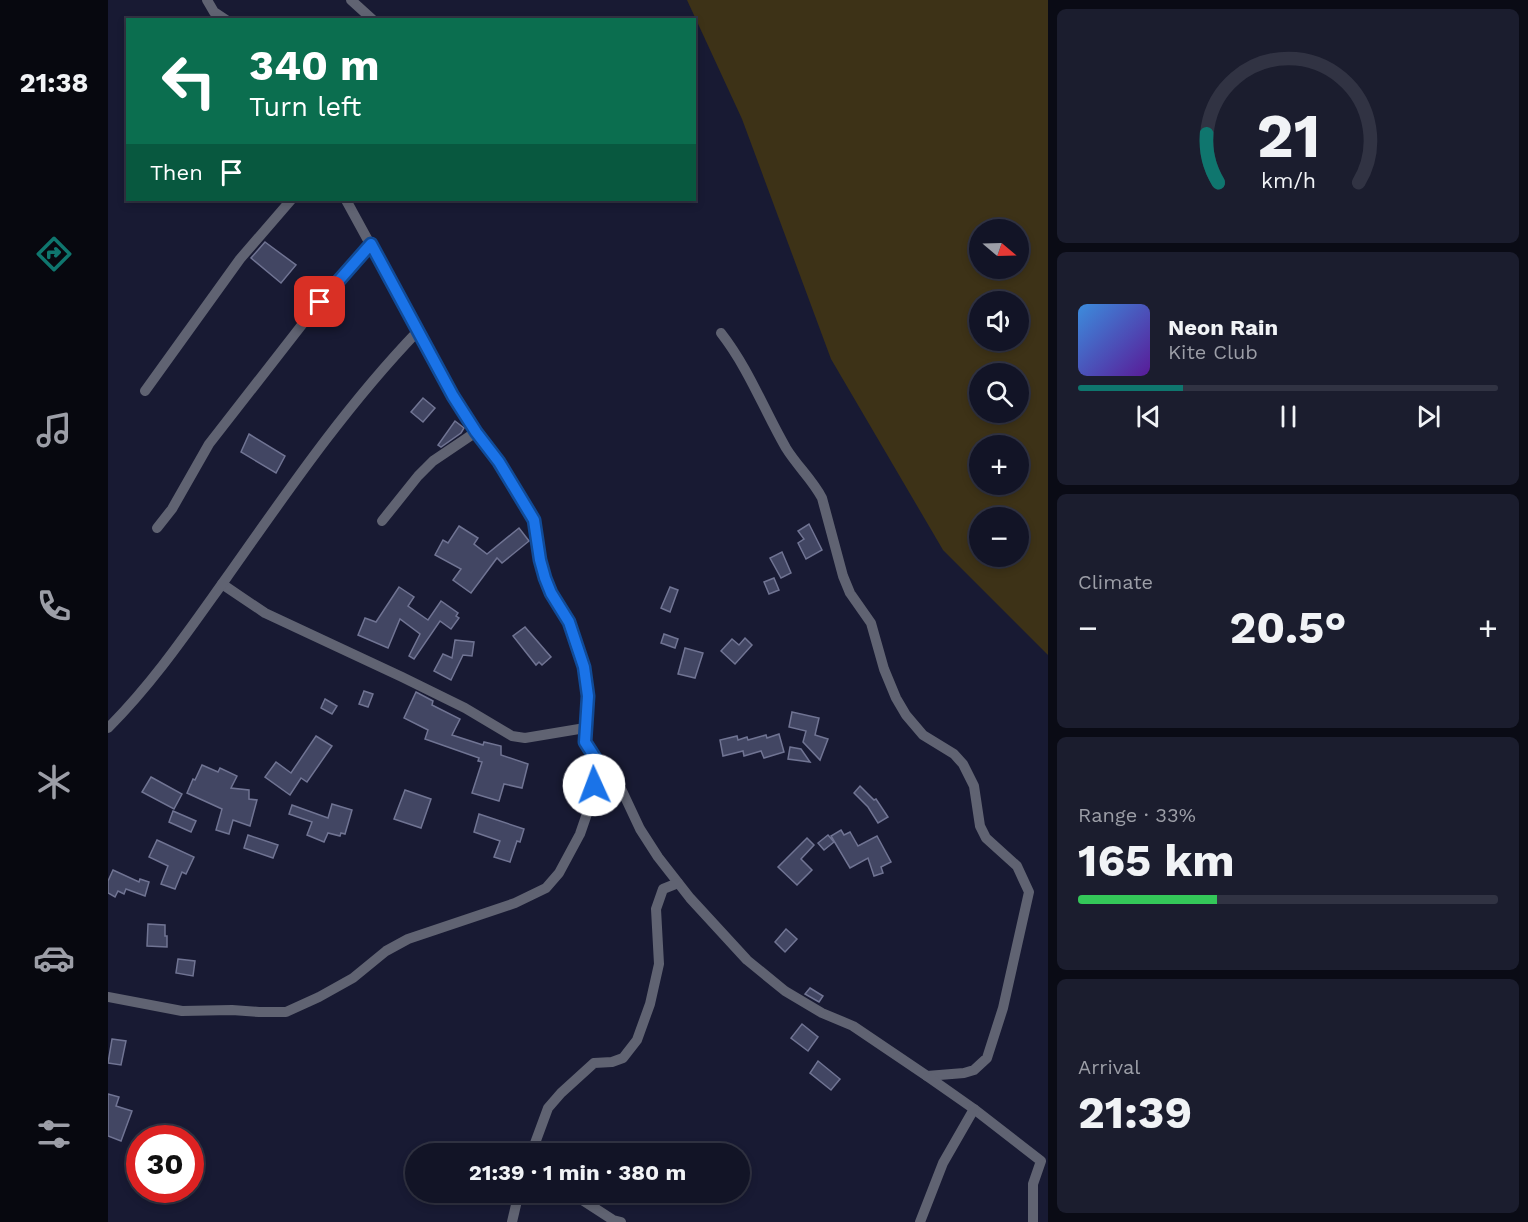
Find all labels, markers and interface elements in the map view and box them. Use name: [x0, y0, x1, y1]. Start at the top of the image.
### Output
text: 340 m: [249, 41, 380, 90]
icon: left: [150, 42, 228, 120]
text: 21:38: [20, 67, 88, 99]
text: Turn left: [249, 91, 361, 123]
text: 21: [1256, 99, 1320, 172]
icon: arrive: [215, 156, 248, 189]
text: Then: [150, 160, 203, 185]
text: km/h: [1260, 168, 1316, 193]
north arrow: [969, 219, 1029, 279]
map controls: [969, 219, 1029, 567]
icon: directions: [33, 233, 75, 275]
pin: [294, 276, 345, 327]
icon: arrive: [303, 285, 336, 318]
button: sound: [969, 291, 1029, 351]
text: Neon Rain: [1168, 315, 1278, 340]
text: Kite Club: [1168, 340, 1258, 364]
button: search: [969, 363, 1029, 423]
icon: previous: [1132, 400, 1165, 433]
icon: pause: [1272, 400, 1305, 433]
icon: next: [1412, 400, 1445, 433]
icon: music: [33, 409, 75, 451]
button: +: [969, 435, 1029, 495]
button: −: [969, 507, 1029, 567]
text: Climate: [1078, 570, 1153, 594]
icon: phone: [33, 585, 75, 627]
text: 20.5°: [1230, 601, 1346, 654]
text: −: [1078, 608, 1098, 647]
text: +: [1478, 608, 1498, 647]
position arrow: [562, 753, 626, 817]
icon: climate: [33, 761, 75, 803]
text: Range · 33%: [1078, 803, 1196, 827]
text: 165 km: [1078, 834, 1235, 887]
icon: car: [33, 937, 75, 979]
text: Arrival: [1078, 1055, 1140, 1079]
text: 21:39: [1078, 1086, 1192, 1139]
icon: filters: [33, 1113, 75, 1155]
speed limit sign: 30: [126, 1125, 204, 1203]
text: 21:39 · 1 min · 380 m: [469, 1160, 686, 1185]

